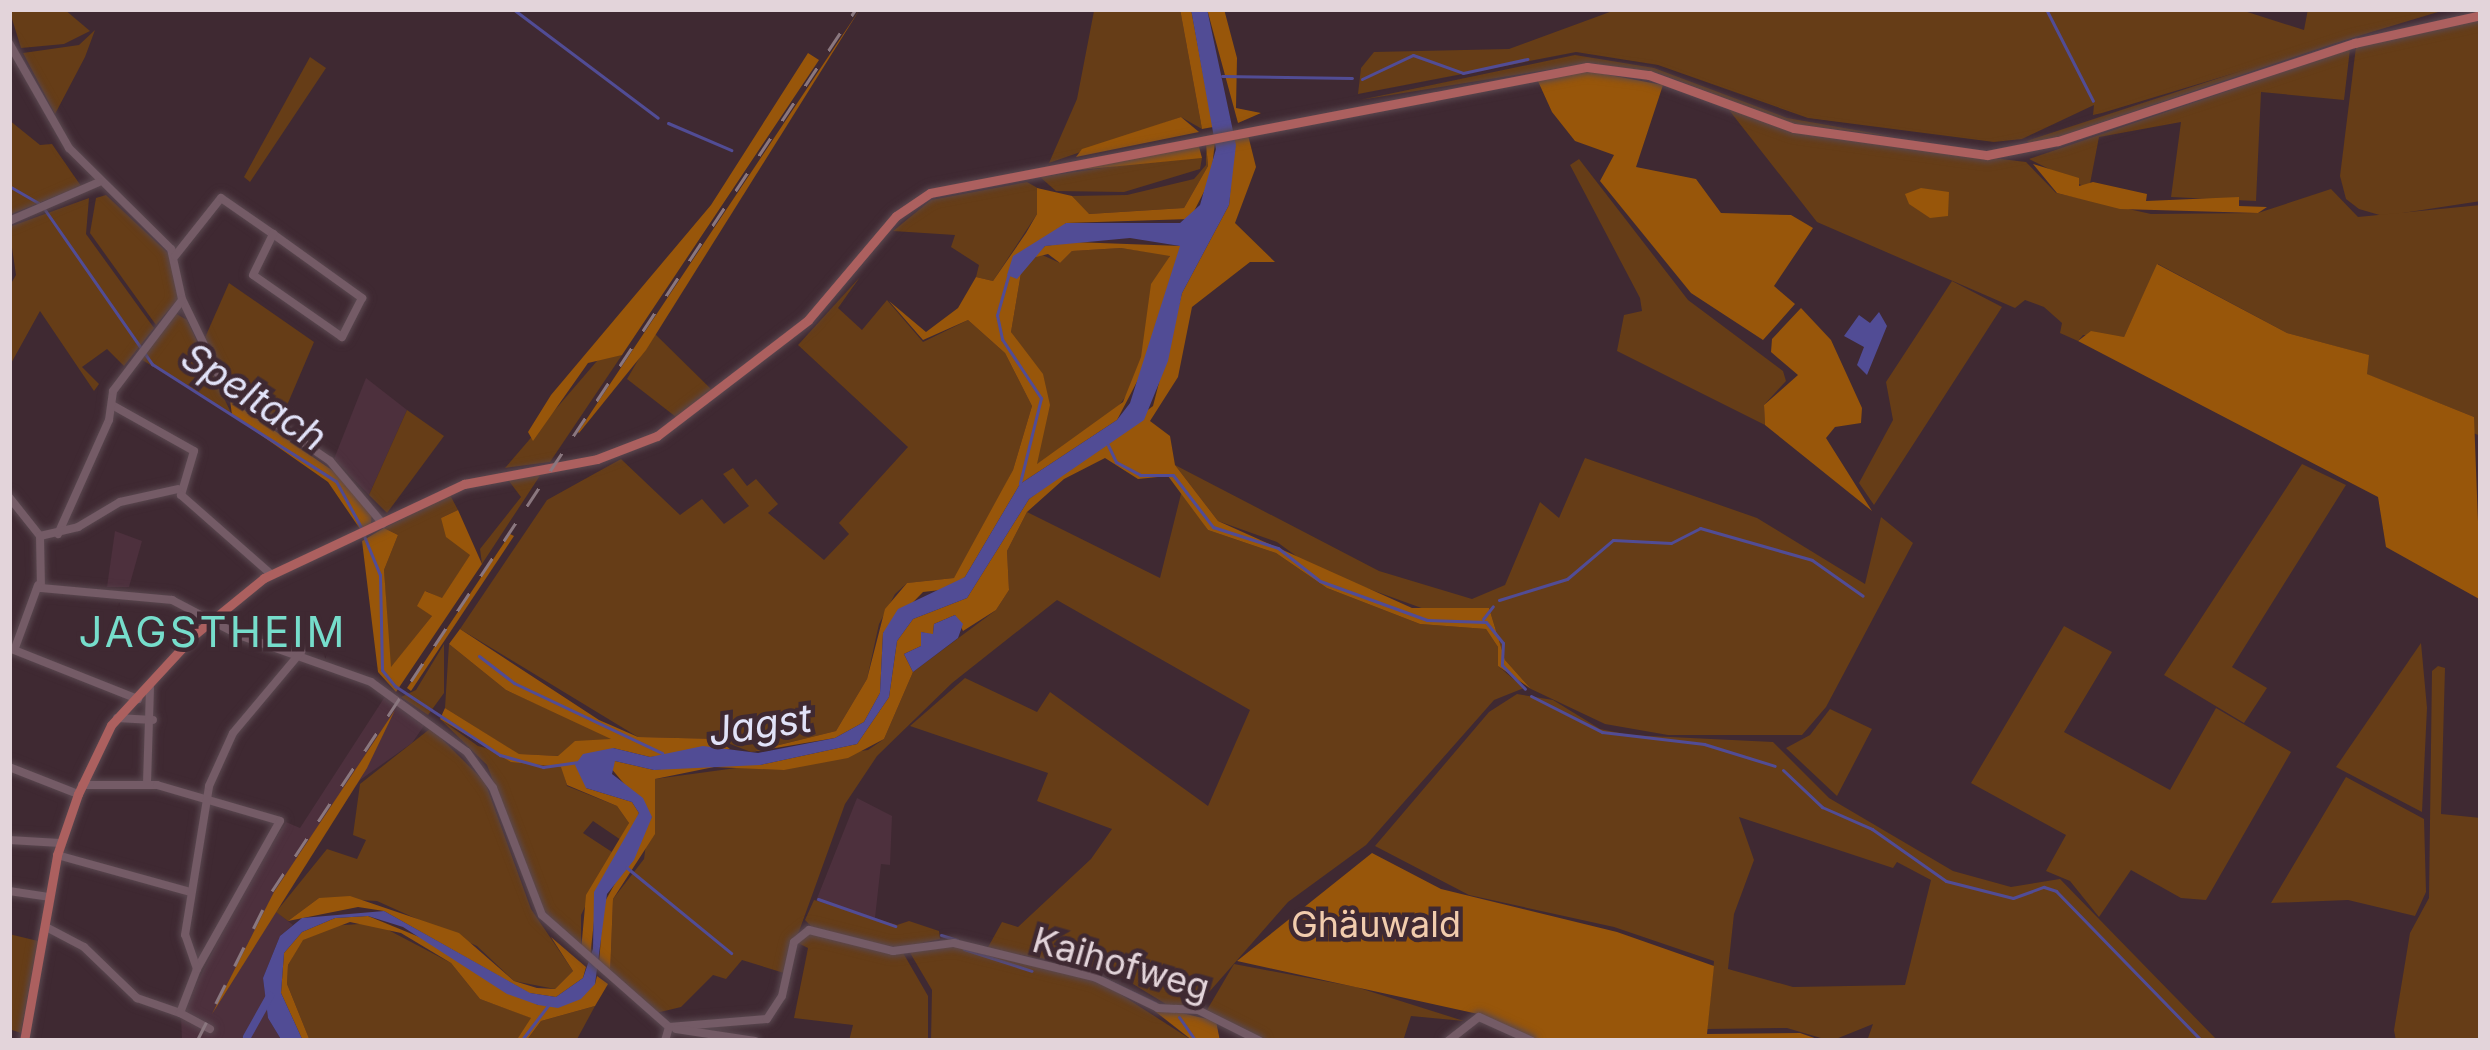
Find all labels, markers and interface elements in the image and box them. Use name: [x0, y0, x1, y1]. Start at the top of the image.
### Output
water label: Speltach: [173, 333, 335, 461]
district label: JAGSTHEIM: [79, 607, 347, 657]
water label: Jagst: [706, 695, 814, 755]
park label: Ghäuwald: [1291, 903, 1461, 947]
street label: Kaihofweg: [1028, 918, 1214, 1010]

